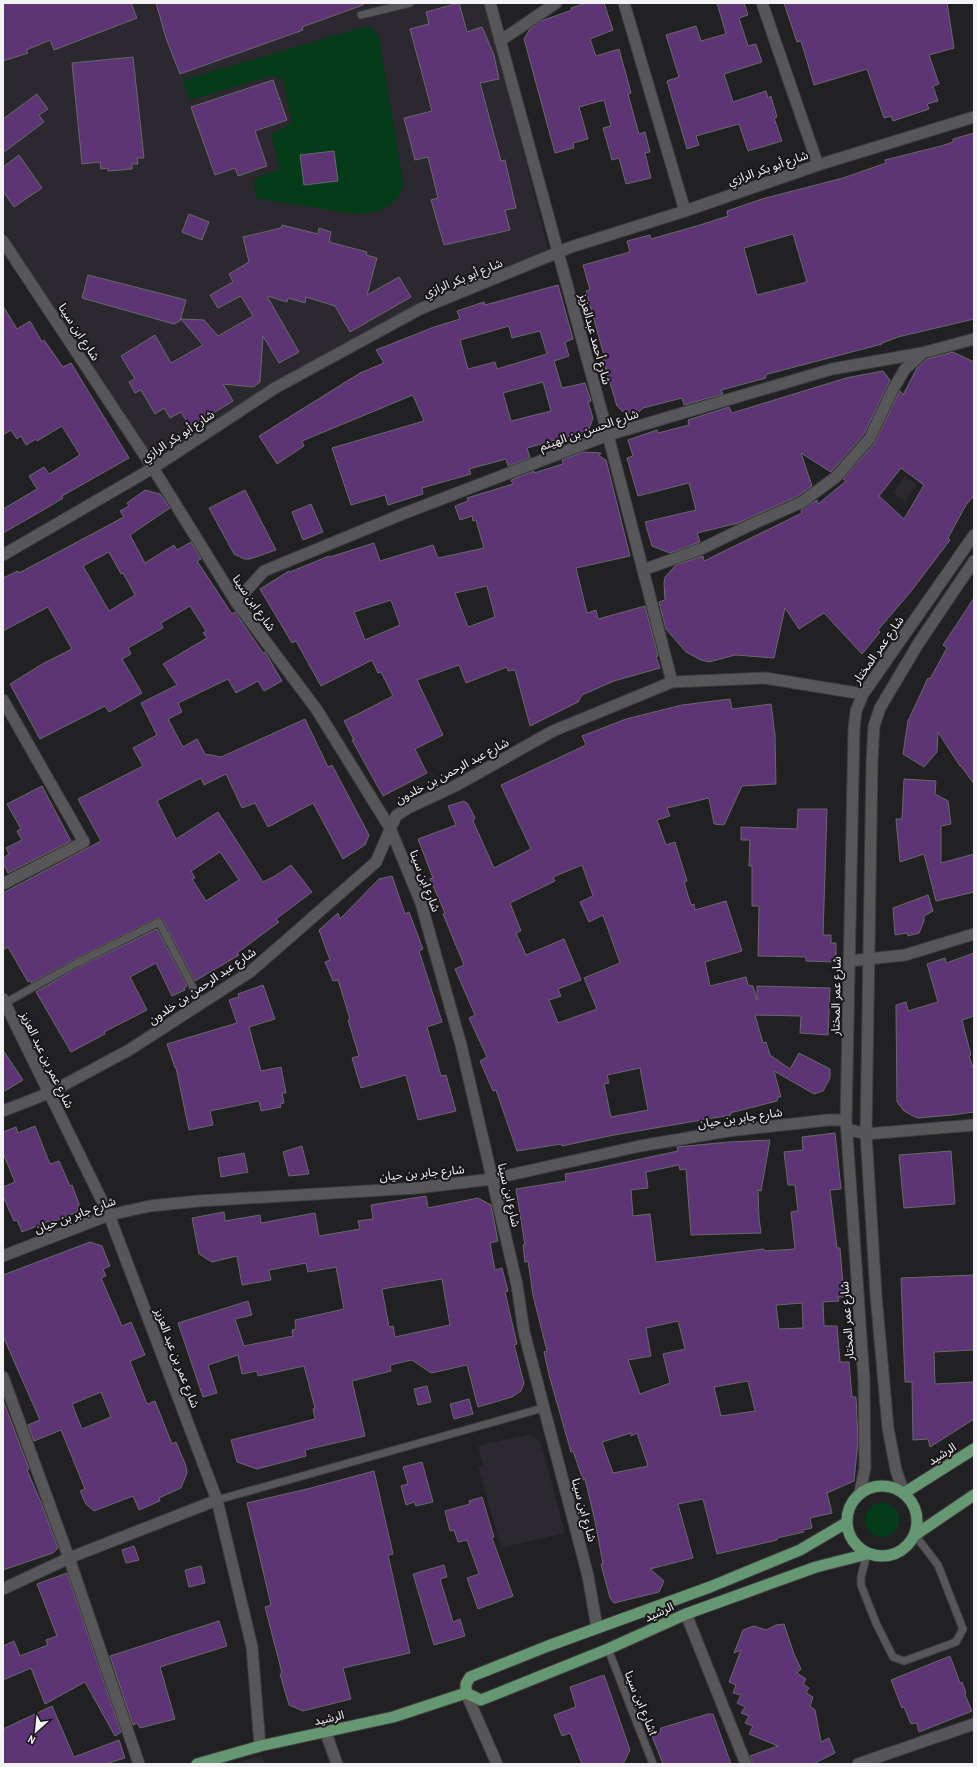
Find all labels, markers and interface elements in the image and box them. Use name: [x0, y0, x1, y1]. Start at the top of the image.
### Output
street label: شارع أبو بكر الرازي: [726, 147, 811, 191]
street label: شارع أبو بكر الرازي: [421, 255, 506, 303]
street label: شارع أحمد عبدالعزيز: [574, 291, 615, 387]
street label: شارع ابن سينا: [54, 300, 103, 364]
street label: شارع أبو بكر الرازي: [138, 406, 219, 467]
street label: شارع الحسن بن الهيثم: [537, 406, 641, 455]
street label: شارع ابن سينا: [228, 572, 279, 635]
street label: شارع عمر المختار: [848, 613, 908, 689]
street label: شارع عبد الرحمن بن خلدون: [392, 734, 512, 809]
street label: شارع ابن سينا: [405, 848, 444, 915]
street label: شارع عبد الرحمن بن خلدون: [145, 944, 259, 1029]
street label: شارع عمر المختار: [827, 956, 846, 1037]
street label: شارع عمر بن عبد العزيز: [15, 1008, 77, 1111]
street label: شارع جابر بن حيان: [697, 1104, 784, 1133]
street label: شارع جابر بن حيان: [379, 1161, 465, 1186]
street label: شارع ابن سينا: [493, 1161, 524, 1229]
street label: شارع جابر بن حيان: [32, 1193, 118, 1238]
street label: شارع عمر المختار: [836, 1281, 859, 1362]
street label: شارع عمر بن عبد العزيز: [149, 1305, 203, 1410]
street label: الرشيد: [925, 1439, 959, 1469]
street label: شارع ابن سينا: [567, 1476, 600, 1544]
street label: الرشيد: [642, 1598, 676, 1626]
street label: شارع ابن سيناt: [620, 1669, 661, 1738]
street label: الرشيد: [312, 1707, 346, 1729]
north arrow: [16, 1711, 56, 1751]
text: N: [25, 1732, 38, 1748]

